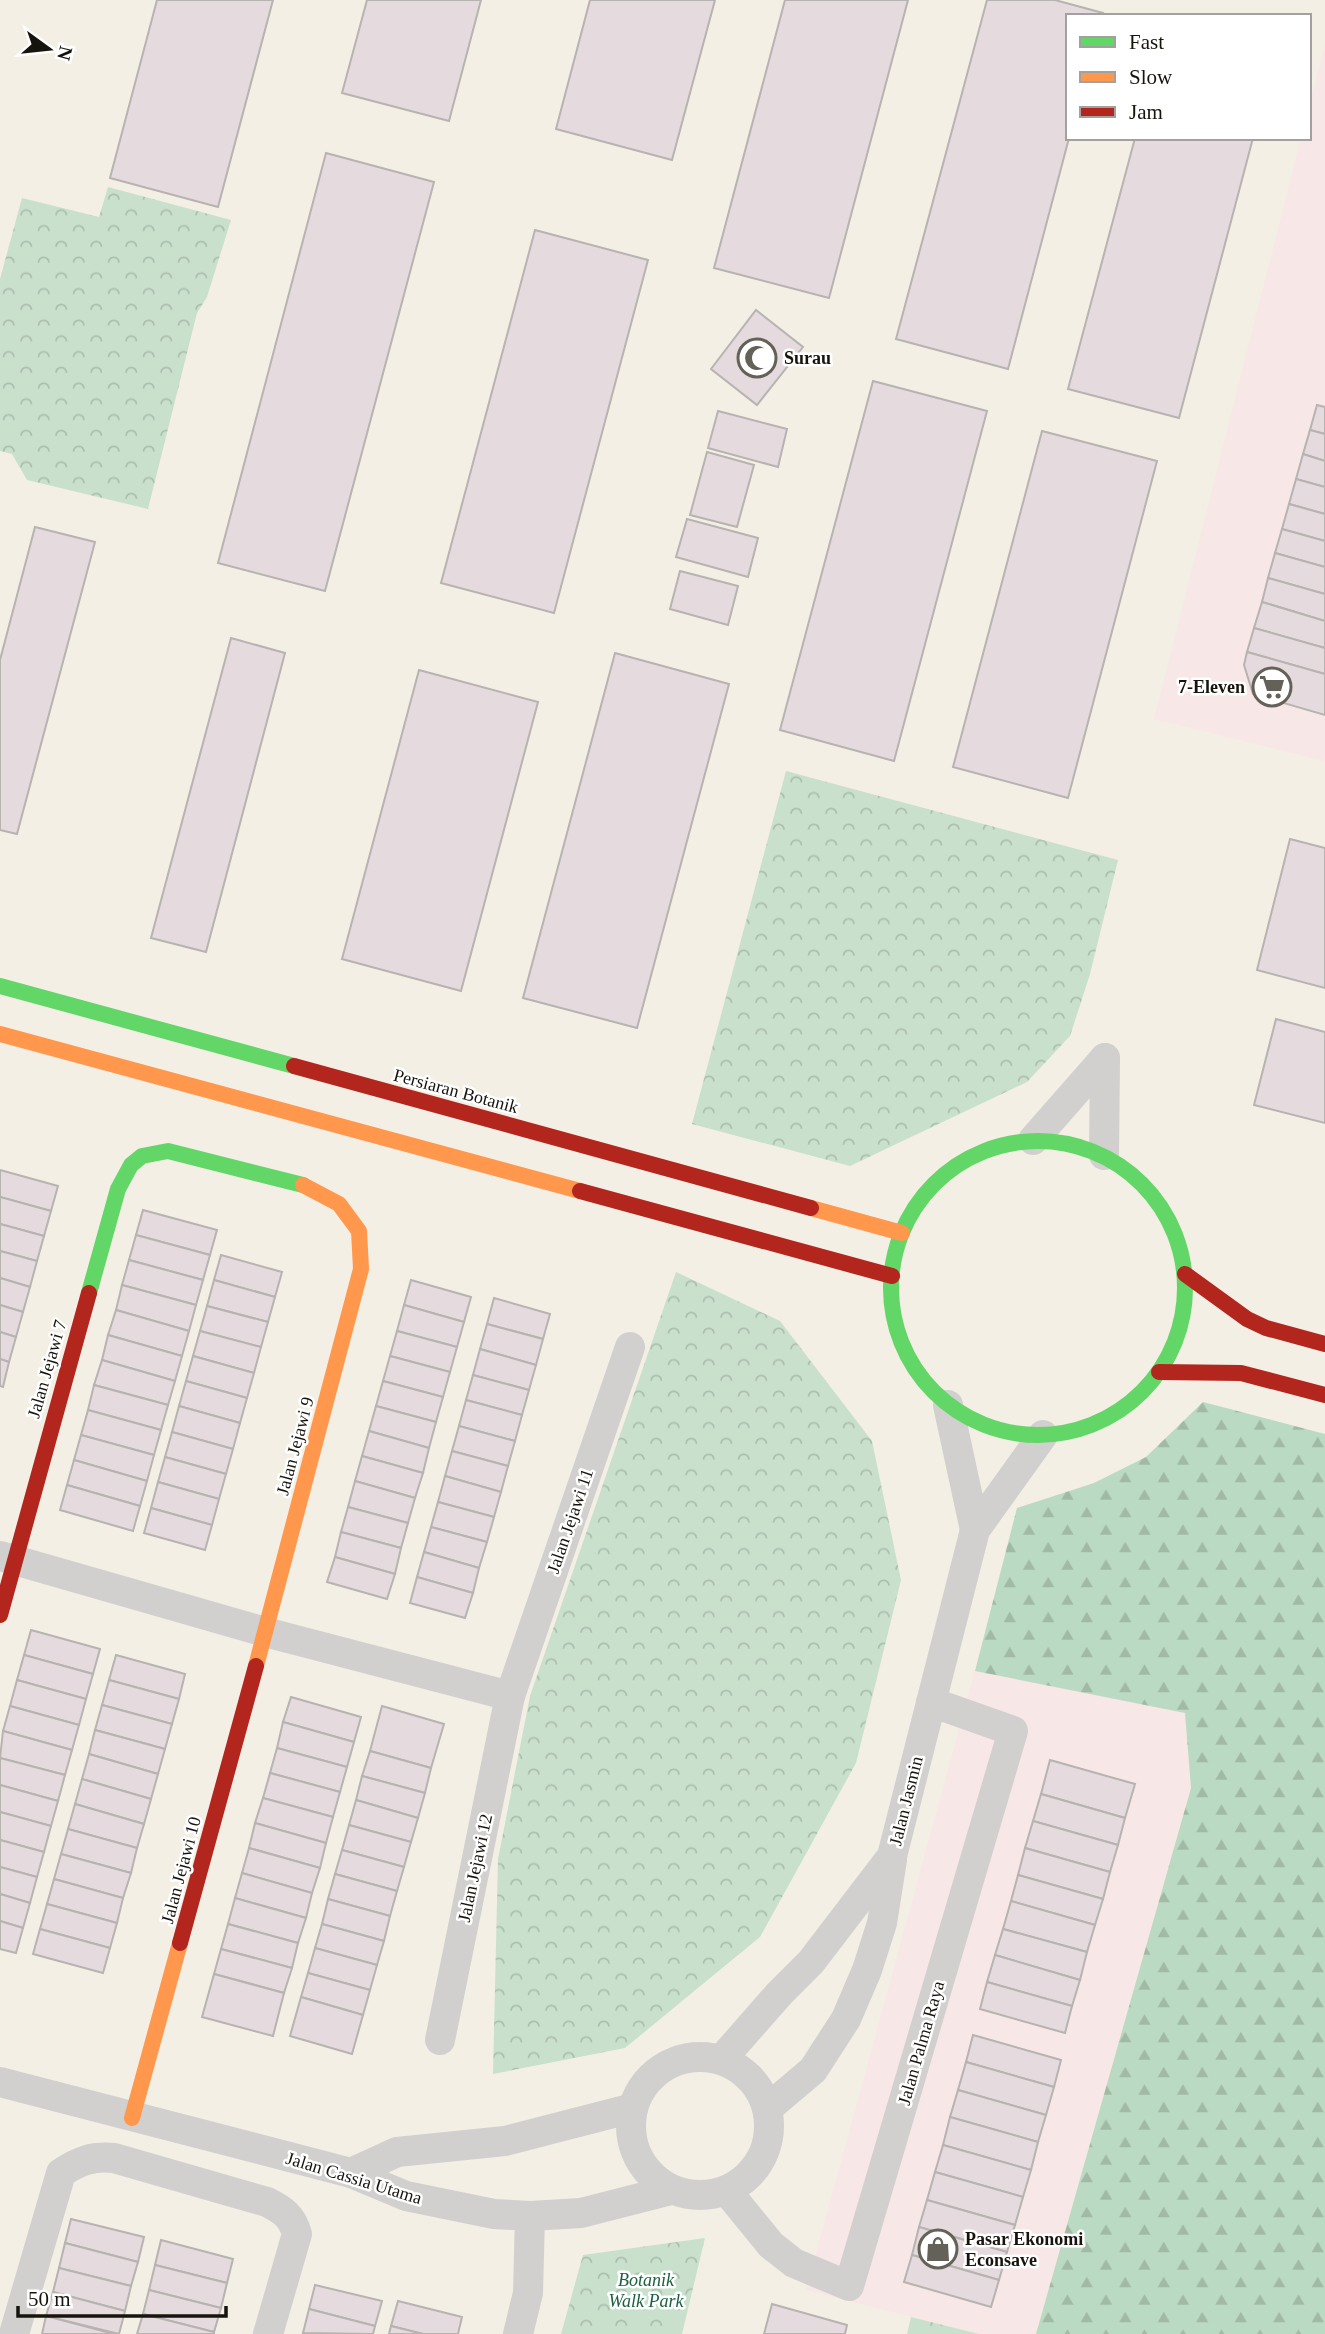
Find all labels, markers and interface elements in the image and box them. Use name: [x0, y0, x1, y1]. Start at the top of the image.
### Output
north arrow: [14, 14, 84, 84]
legend: [1066, 14, 1311, 140]
text: Fast: [1129, 30, 1164, 54]
text: N: [53, 44, 77, 63]
text: Slow: [1129, 65, 1173, 89]
text: Jam: [1129, 100, 1163, 124]
mosque icon: Surau: [736, 337, 778, 379]
place label: Surau: [784, 348, 831, 368]
supermarket icon: 7-Eleven: [1251, 666, 1293, 708]
place label: 7-Eleven: [1178, 677, 1245, 697]
street label: Persiaran Botanik: [391, 1065, 521, 1117]
street label: Jalan Jejawi 7: [23, 1318, 71, 1420]
street label: Jalan Jejawi 9: [272, 1395, 318, 1497]
street label: Jalan Jejawi 11: [543, 1466, 597, 1576]
street label: Jalan Jasmin: [885, 1754, 927, 1848]
street label: Jalan Jejawi 12: [454, 1812, 496, 1924]
street label: Jalan Jejawi 10: [157, 1814, 205, 1926]
street label: Jalan Palma Raya: [894, 1979, 948, 2107]
street label: Jalan Cassia Utama: [284, 2148, 424, 2208]
shop icon: Pasar Ekonomi Econsave: [917, 2228, 959, 2270]
place label: Pasar Ekonomi Econsave: [965, 2229, 1083, 2270]
park label: Botanik Walk Park: [609, 2270, 684, 2311]
scale bar: [18, 2274, 226, 2318]
text: 50 m: [28, 2287, 71, 2311]

